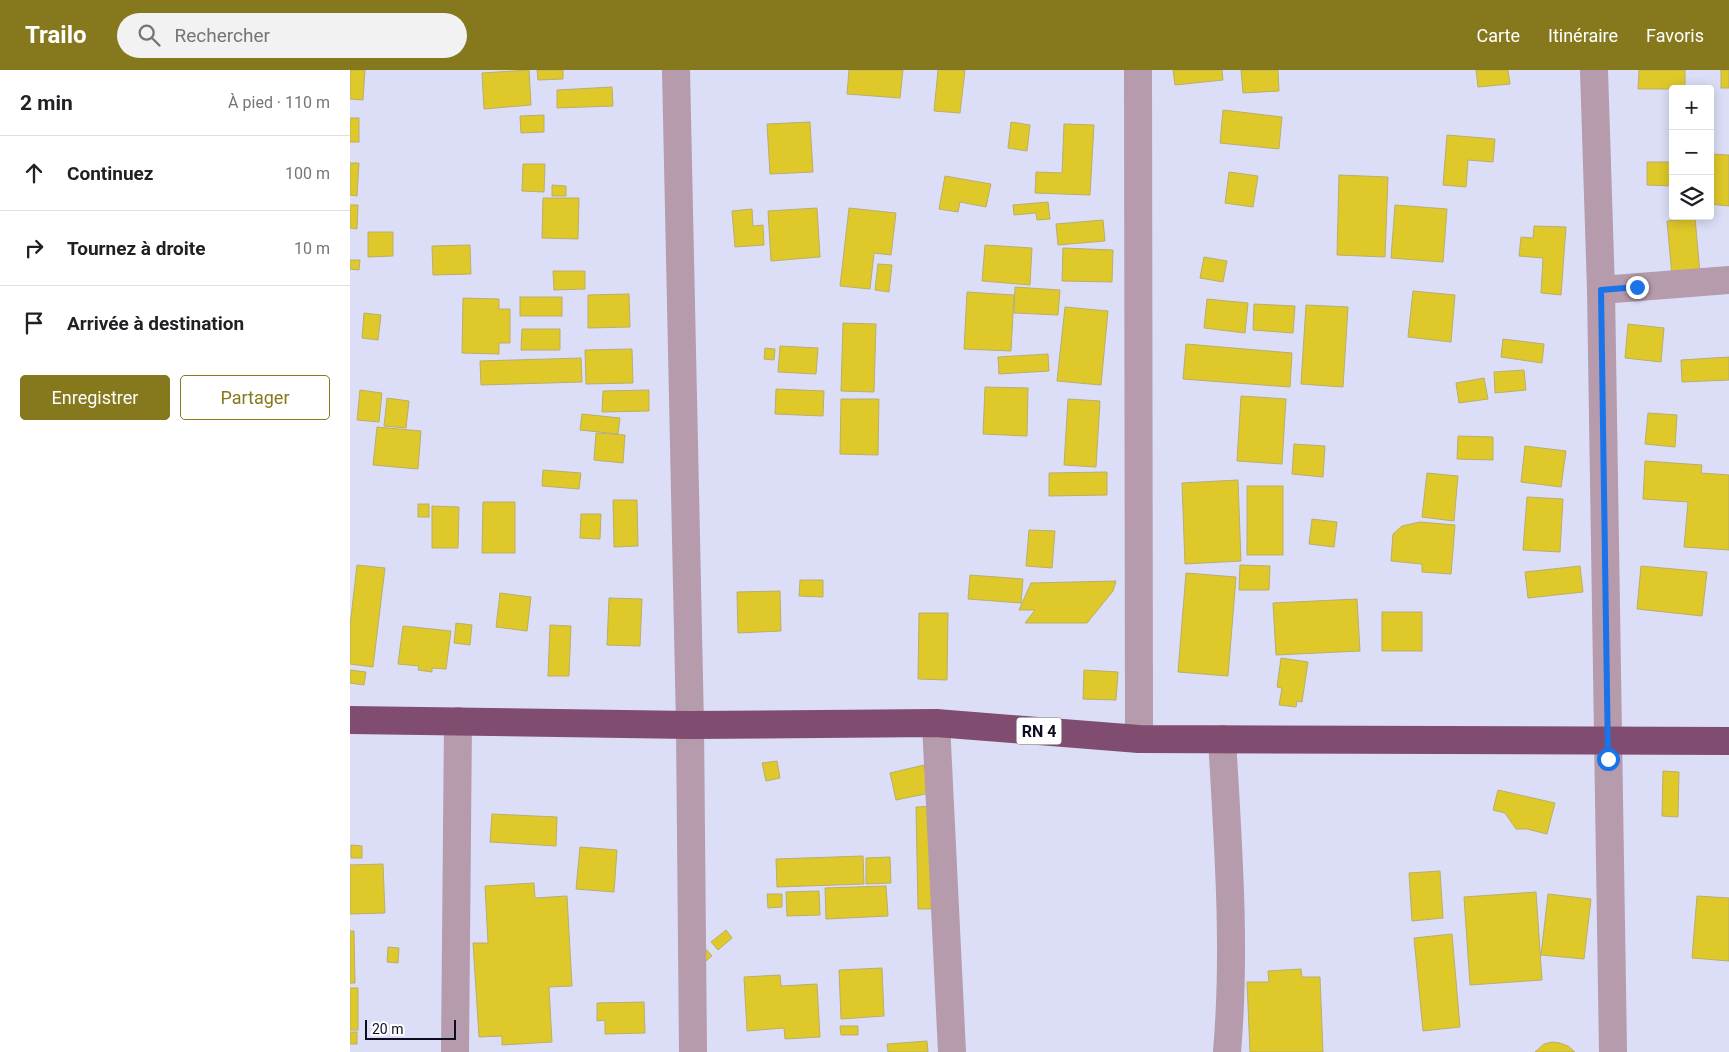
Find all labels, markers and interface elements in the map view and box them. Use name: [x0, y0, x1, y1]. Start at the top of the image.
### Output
search box: [117, 13, 467, 58]
text: Trailo: [25, 21, 87, 49]
icon: search: [135, 21, 163, 49]
text: Rechercher: [175, 24, 270, 47]
text: Carte: [1477, 25, 1520, 46]
text: Itinéraire: [1548, 25, 1618, 46]
text: Favoris: [1646, 25, 1704, 46]
map controls: [1669, 85, 1714, 220]
button: +: [1669, 85, 1714, 130]
text: 2 min: [20, 91, 73, 115]
text: À pied · 110 m: [228, 93, 330, 112]
button: −: [1669, 130, 1714, 175]
icon: ahead: [20, 159, 48, 187]
text: Continuez: [67, 162, 153, 185]
text: 100 m: [285, 164, 330, 183]
button: layers: [1669, 175, 1714, 220]
icon: right: [20, 234, 48, 262]
text: Tournez à droite: [67, 237, 206, 260]
text: 10 m: [294, 239, 330, 258]
route end: [1626, 276, 1649, 299]
icon: arrive: [20, 309, 48, 337]
text: Arrivée à destination: [67, 312, 244, 335]
button: Enregistrer: [20, 375, 170, 420]
button: Partager: [180, 375, 330, 420]
road number: RN 4: [1016, 718, 1062, 744]
route start: [1597, 748, 1620, 771]
scale bar: [365, 1017, 456, 1040]
text: 20 m: [372, 1021, 404, 1037]

